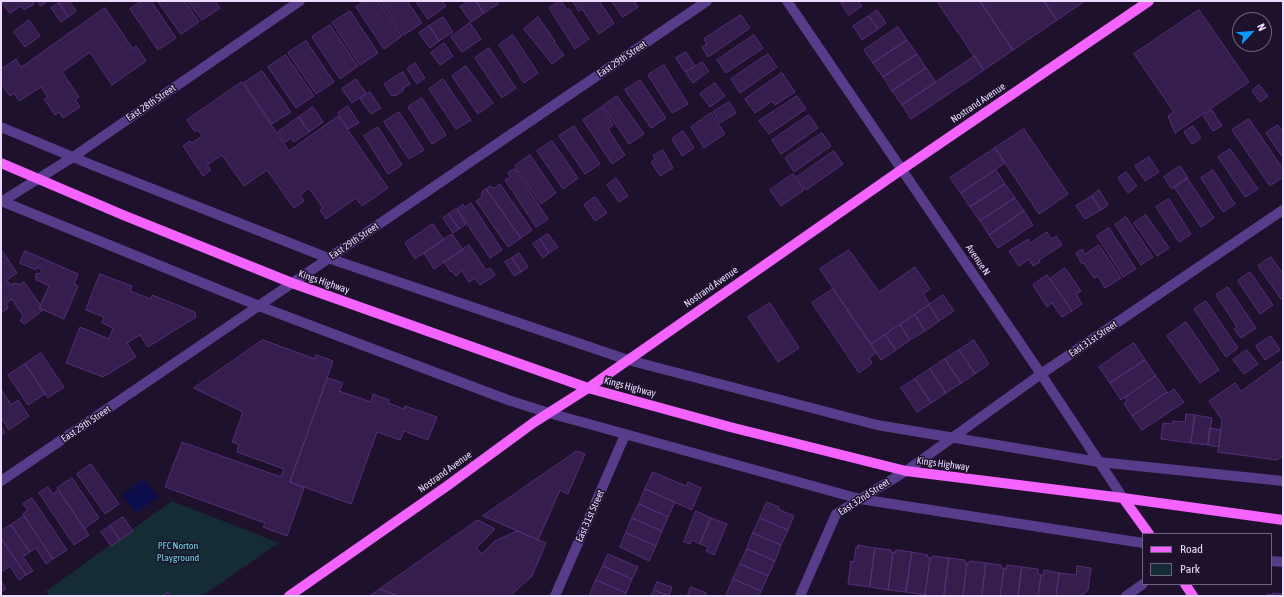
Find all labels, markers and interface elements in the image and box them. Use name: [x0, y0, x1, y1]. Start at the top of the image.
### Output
north arrow: [1232, 12, 1272, 52]
text: N: [1255, 22, 1269, 33]
street label: East 29th Street: [595, 38, 649, 80]
street label: Nostrand Avenue: [949, 80, 1007, 126]
street label: East 28th Street: [124, 82, 178, 124]
street label: East 29th Street: [327, 220, 381, 262]
street label: Avenue N: [963, 242, 993, 278]
street label: Nostrand Avenue: [682, 264, 740, 310]
street label: Kings Highway: [297, 268, 351, 296]
street label: East 31st Street: [1067, 318, 1119, 360]
street label: Kings Highway: [603, 374, 657, 400]
street label: East 29th Street: [59, 403, 113, 445]
street label: Nostrand Avenue: [416, 449, 474, 495]
street label: Kings Highway: [916, 454, 970, 474]
street label: East 32nd Street: [836, 476, 892, 518]
street label: East 31st Street: [573, 488, 607, 544]
legend: [1142, 533, 1272, 585]
park label: PFC Norton Playground: [157, 540, 199, 564]
text: Road: [1180, 542, 1203, 556]
text: Park: [1180, 562, 1200, 576]

